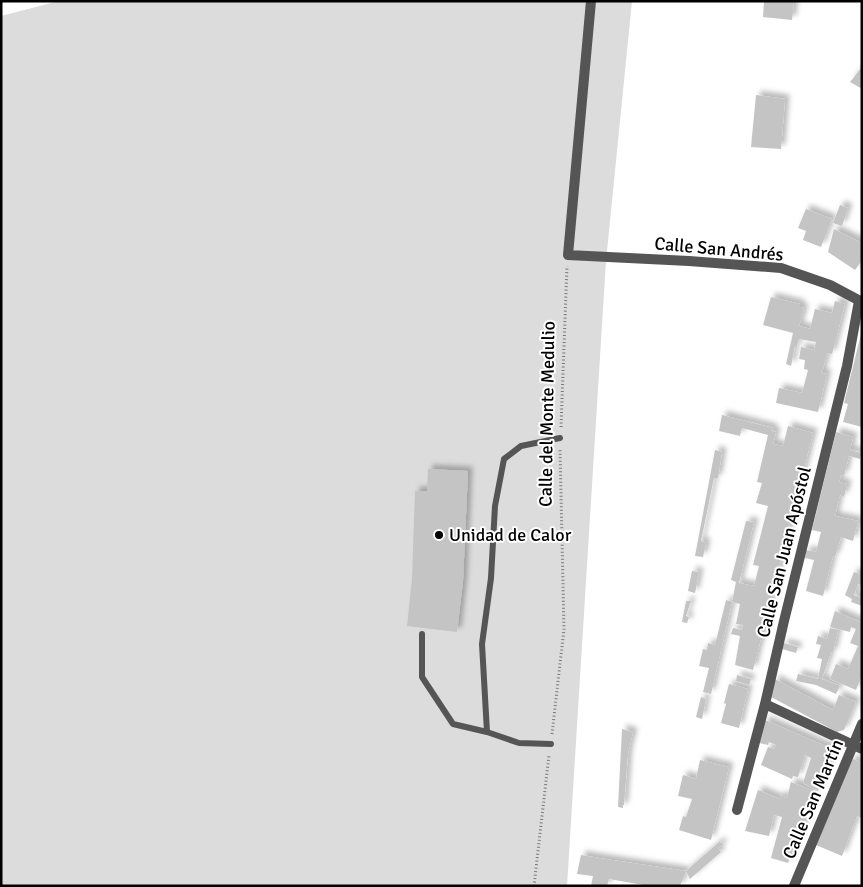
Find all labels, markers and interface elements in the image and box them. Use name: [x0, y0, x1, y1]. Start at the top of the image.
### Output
street label: Calle San Andrés: [654, 232, 785, 266]
street label: Calle del Monte Medulio: [534, 321, 560, 507]
street label: Calle San Juan Apóstol: [752, 464, 816, 640]
place label: Unidad de Calor: [449, 524, 572, 546]
marker: Unidad de Calor: [433, 529, 445, 541]
street label: Calle San Martín: [778, 736, 848, 862]

